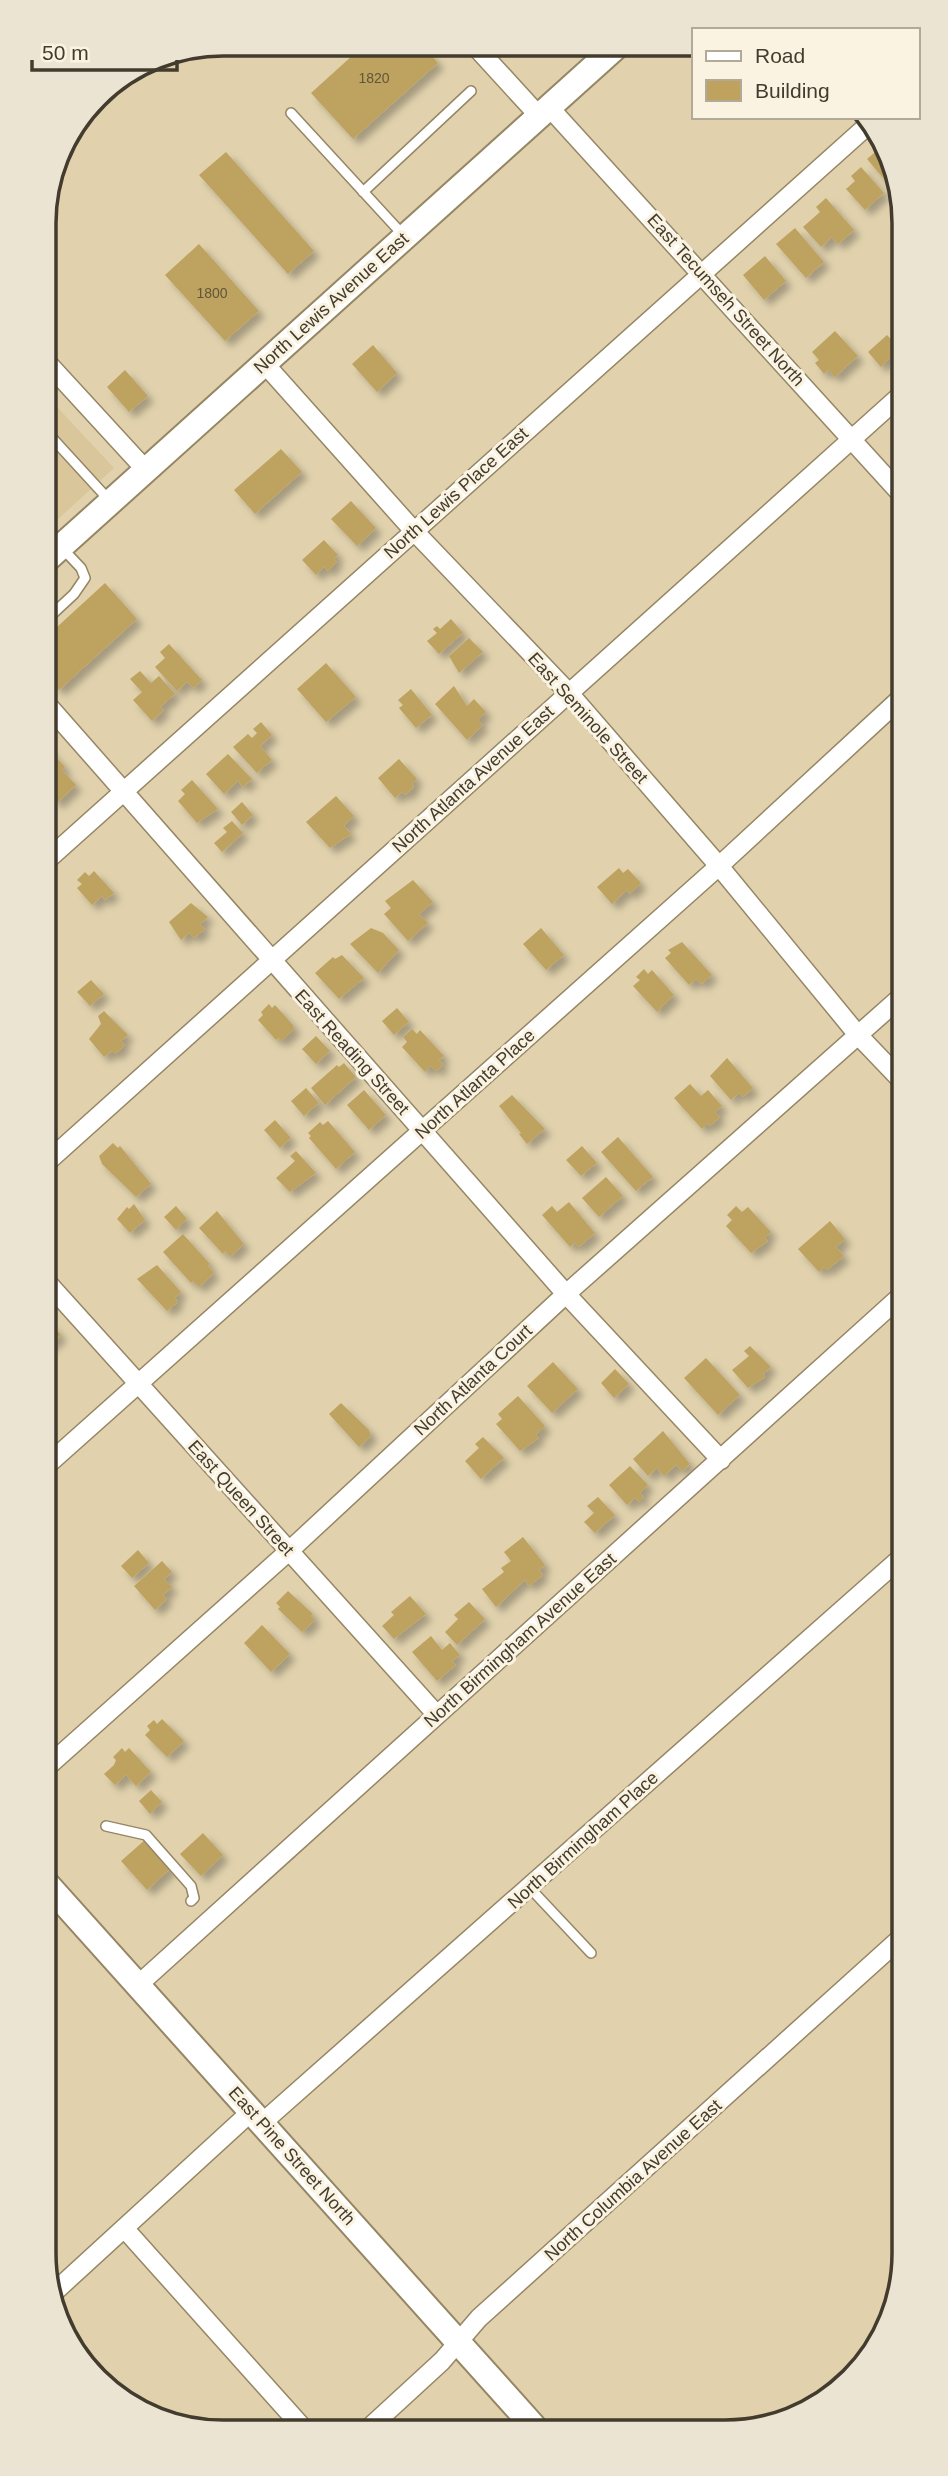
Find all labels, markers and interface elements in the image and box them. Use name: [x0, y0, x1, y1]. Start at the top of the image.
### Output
scale bar: [32, 28, 177, 72]
legend: [692, 28, 920, 119]
text: 50 m: [42, 41, 89, 64]
text: Road: [755, 44, 805, 67]
house number: 1820: [358, 70, 390, 86]
text: Building: [755, 79, 830, 102]
street label: East Tecumseh Street North: [643, 210, 809, 390]
street label: North Lewis Avenue East: [250, 228, 412, 378]
house number: 1800: [196, 285, 228, 301]
street label: North Lewis Place East: [380, 423, 532, 563]
street label: East Seminole Street: [524, 648, 652, 788]
street label: North Atlanta Avenue East: [388, 701, 558, 857]
street label: East Reading Street: [291, 985, 413, 1119]
street label: North Atlanta Place: [411, 1025, 539, 1143]
street label: North Atlanta Court: [410, 1320, 536, 1440]
street label: East Queen Street: [184, 1436, 298, 1560]
street label: North Birmingham Avenue East: [420, 1549, 620, 1731]
street label: North Birmingham Place: [504, 1767, 662, 1913]
street label: East Pine Street North: [225, 2083, 359, 2229]
street label: North Columbia Avenue East: [541, 2095, 725, 2265]

